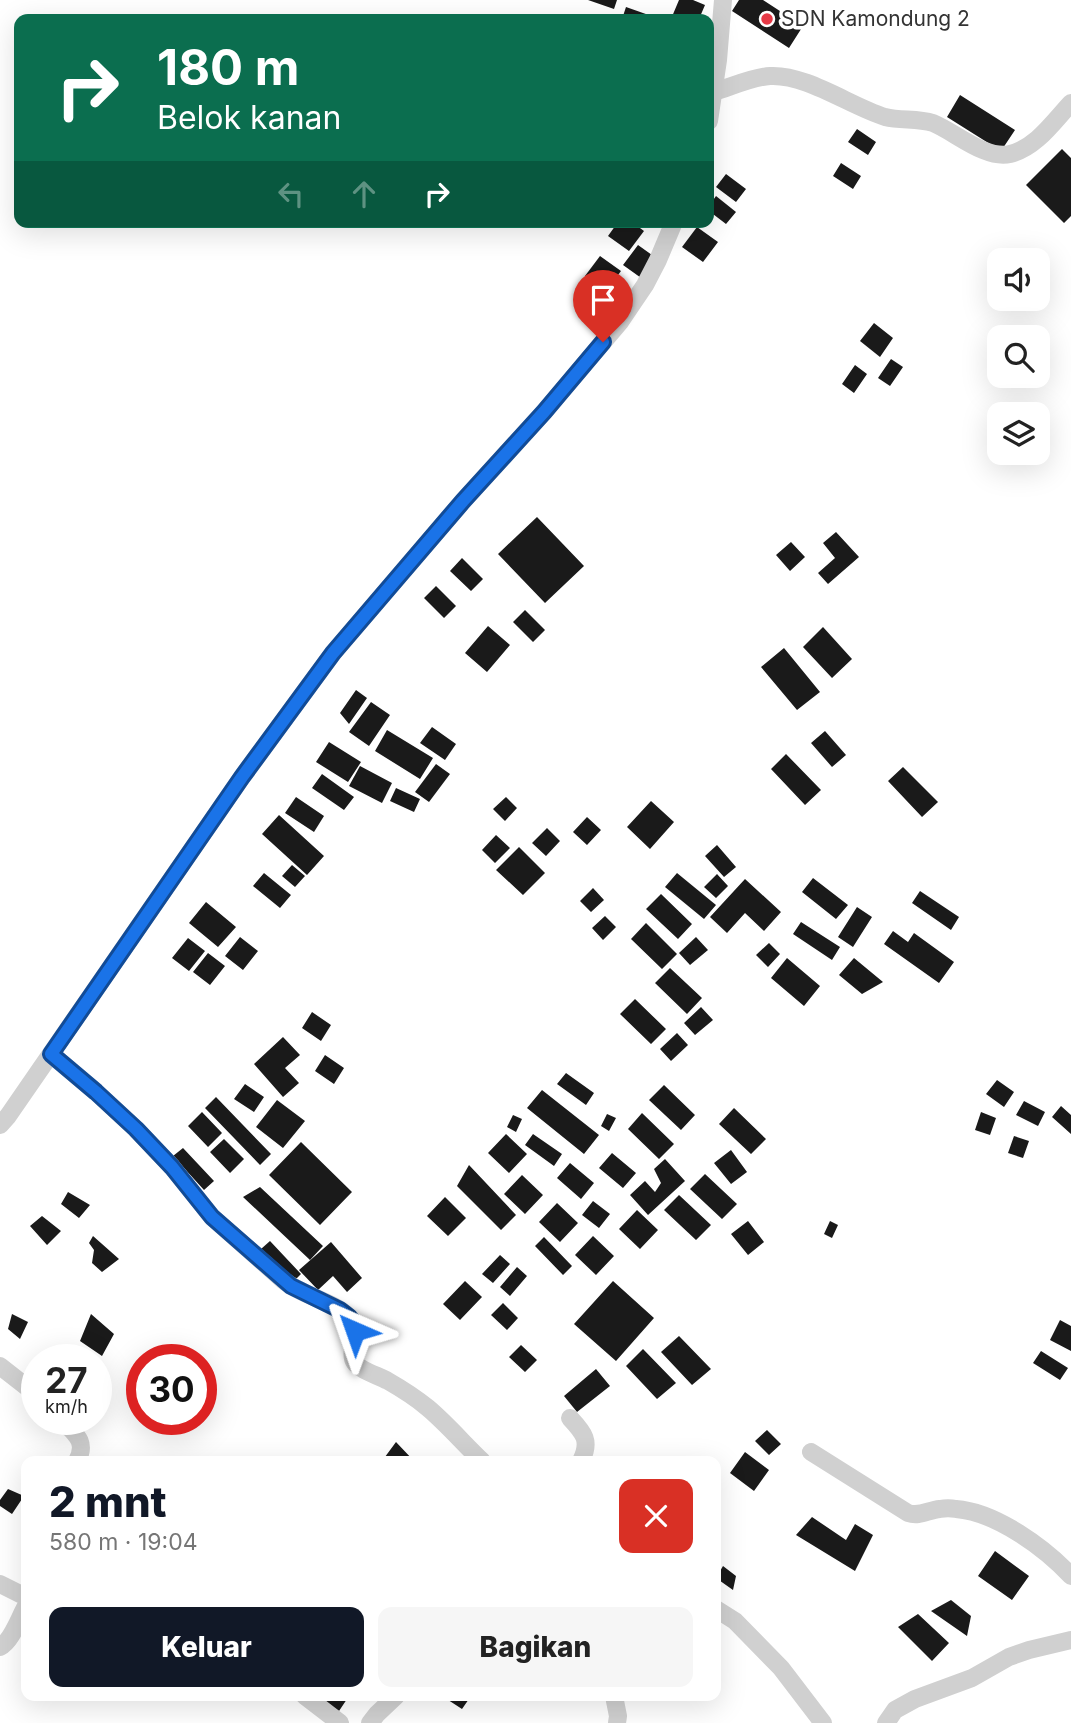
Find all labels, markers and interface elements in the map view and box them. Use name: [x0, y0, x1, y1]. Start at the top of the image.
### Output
place label: SDN Kamondung 2: [781, 6, 970, 31]
marker: SDN Kamondung 2: [759, 11, 775, 27]
text: 180 m: [157, 38, 299, 97]
icon: right: [42, 42, 133, 133]
text: Belok kanan: [157, 98, 341, 137]
icon: left: [272, 175, 310, 213]
icon: ahead: [345, 175, 383, 213]
icon: right: [418, 175, 456, 213]
map controls: [987, 248, 1050, 465]
button: sound: [987, 248, 1050, 311]
pin: [573, 270, 633, 342]
icon: arrive: [584, 281, 622, 319]
button: search: [987, 325, 1050, 388]
button: layers: [987, 402, 1050, 465]
position arrow: [318, 1294, 392, 1368]
speed limit sign: 30: [126, 1344, 217, 1435]
text: 27: [45, 1359, 88, 1401]
text: km/h: [45, 1396, 88, 1417]
text: 2 mnt: [49, 1476, 167, 1527]
button: close: [619, 1479, 693, 1553]
text: 580 m · 19:04: [49, 1528, 198, 1556]
button: Keluar: [49, 1607, 364, 1687]
button: Bagikan: [378, 1607, 693, 1687]

